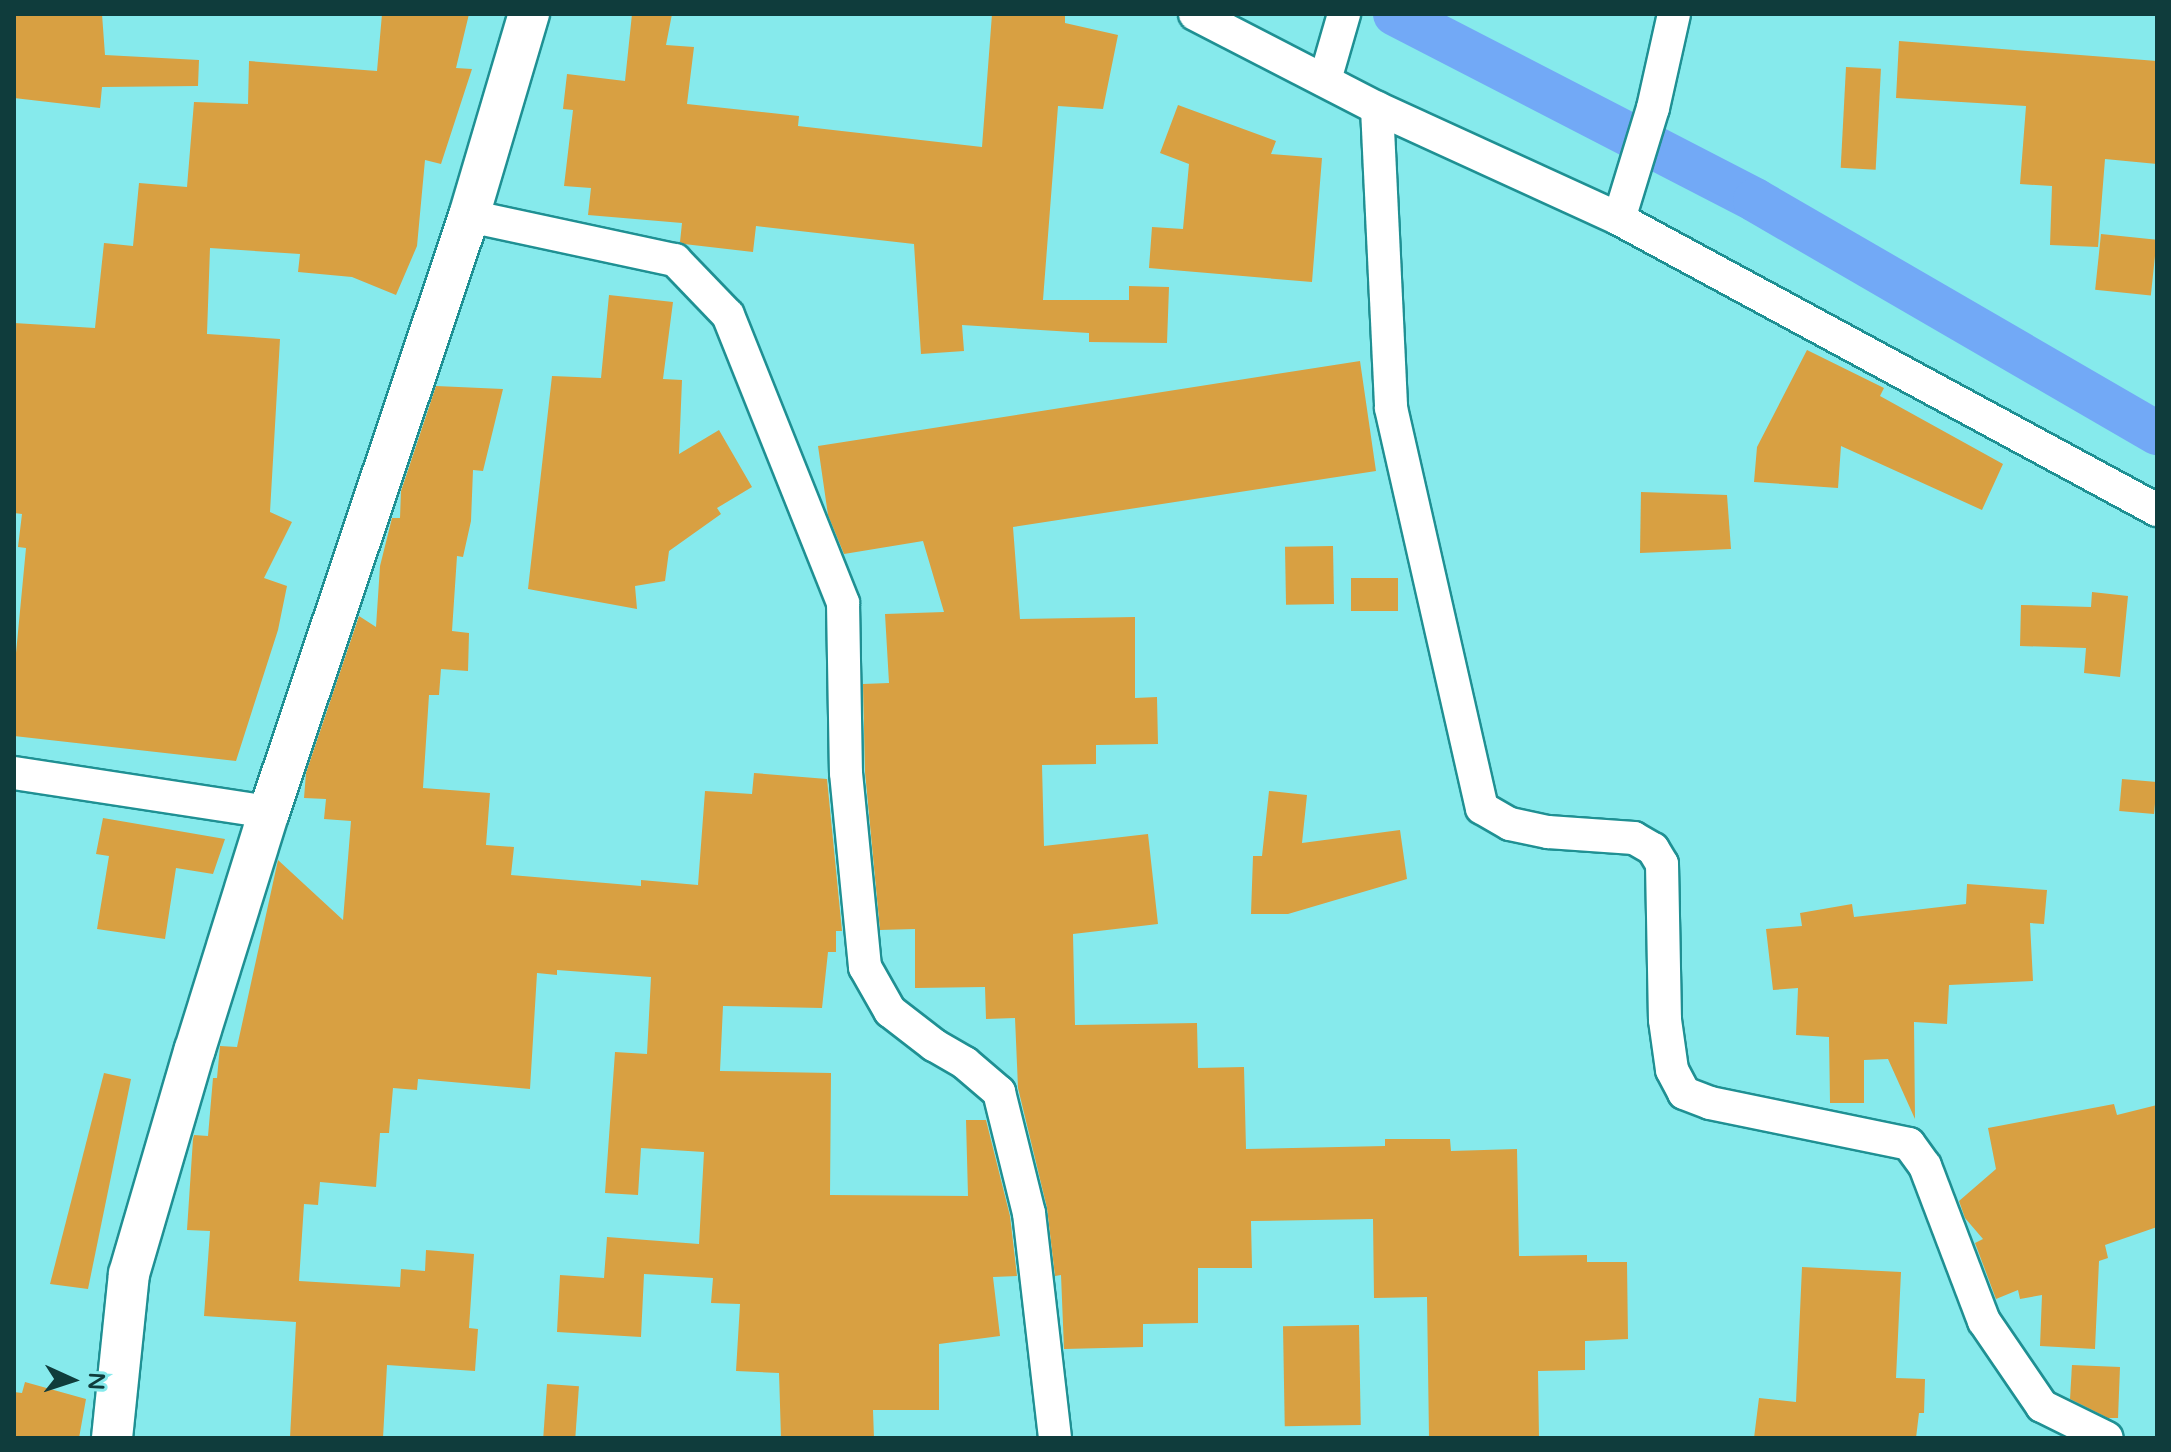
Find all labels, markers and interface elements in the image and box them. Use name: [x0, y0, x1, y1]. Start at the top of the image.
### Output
north arrow: [32, 1340, 112, 1420]
text: N: [83, 1372, 109, 1391]

